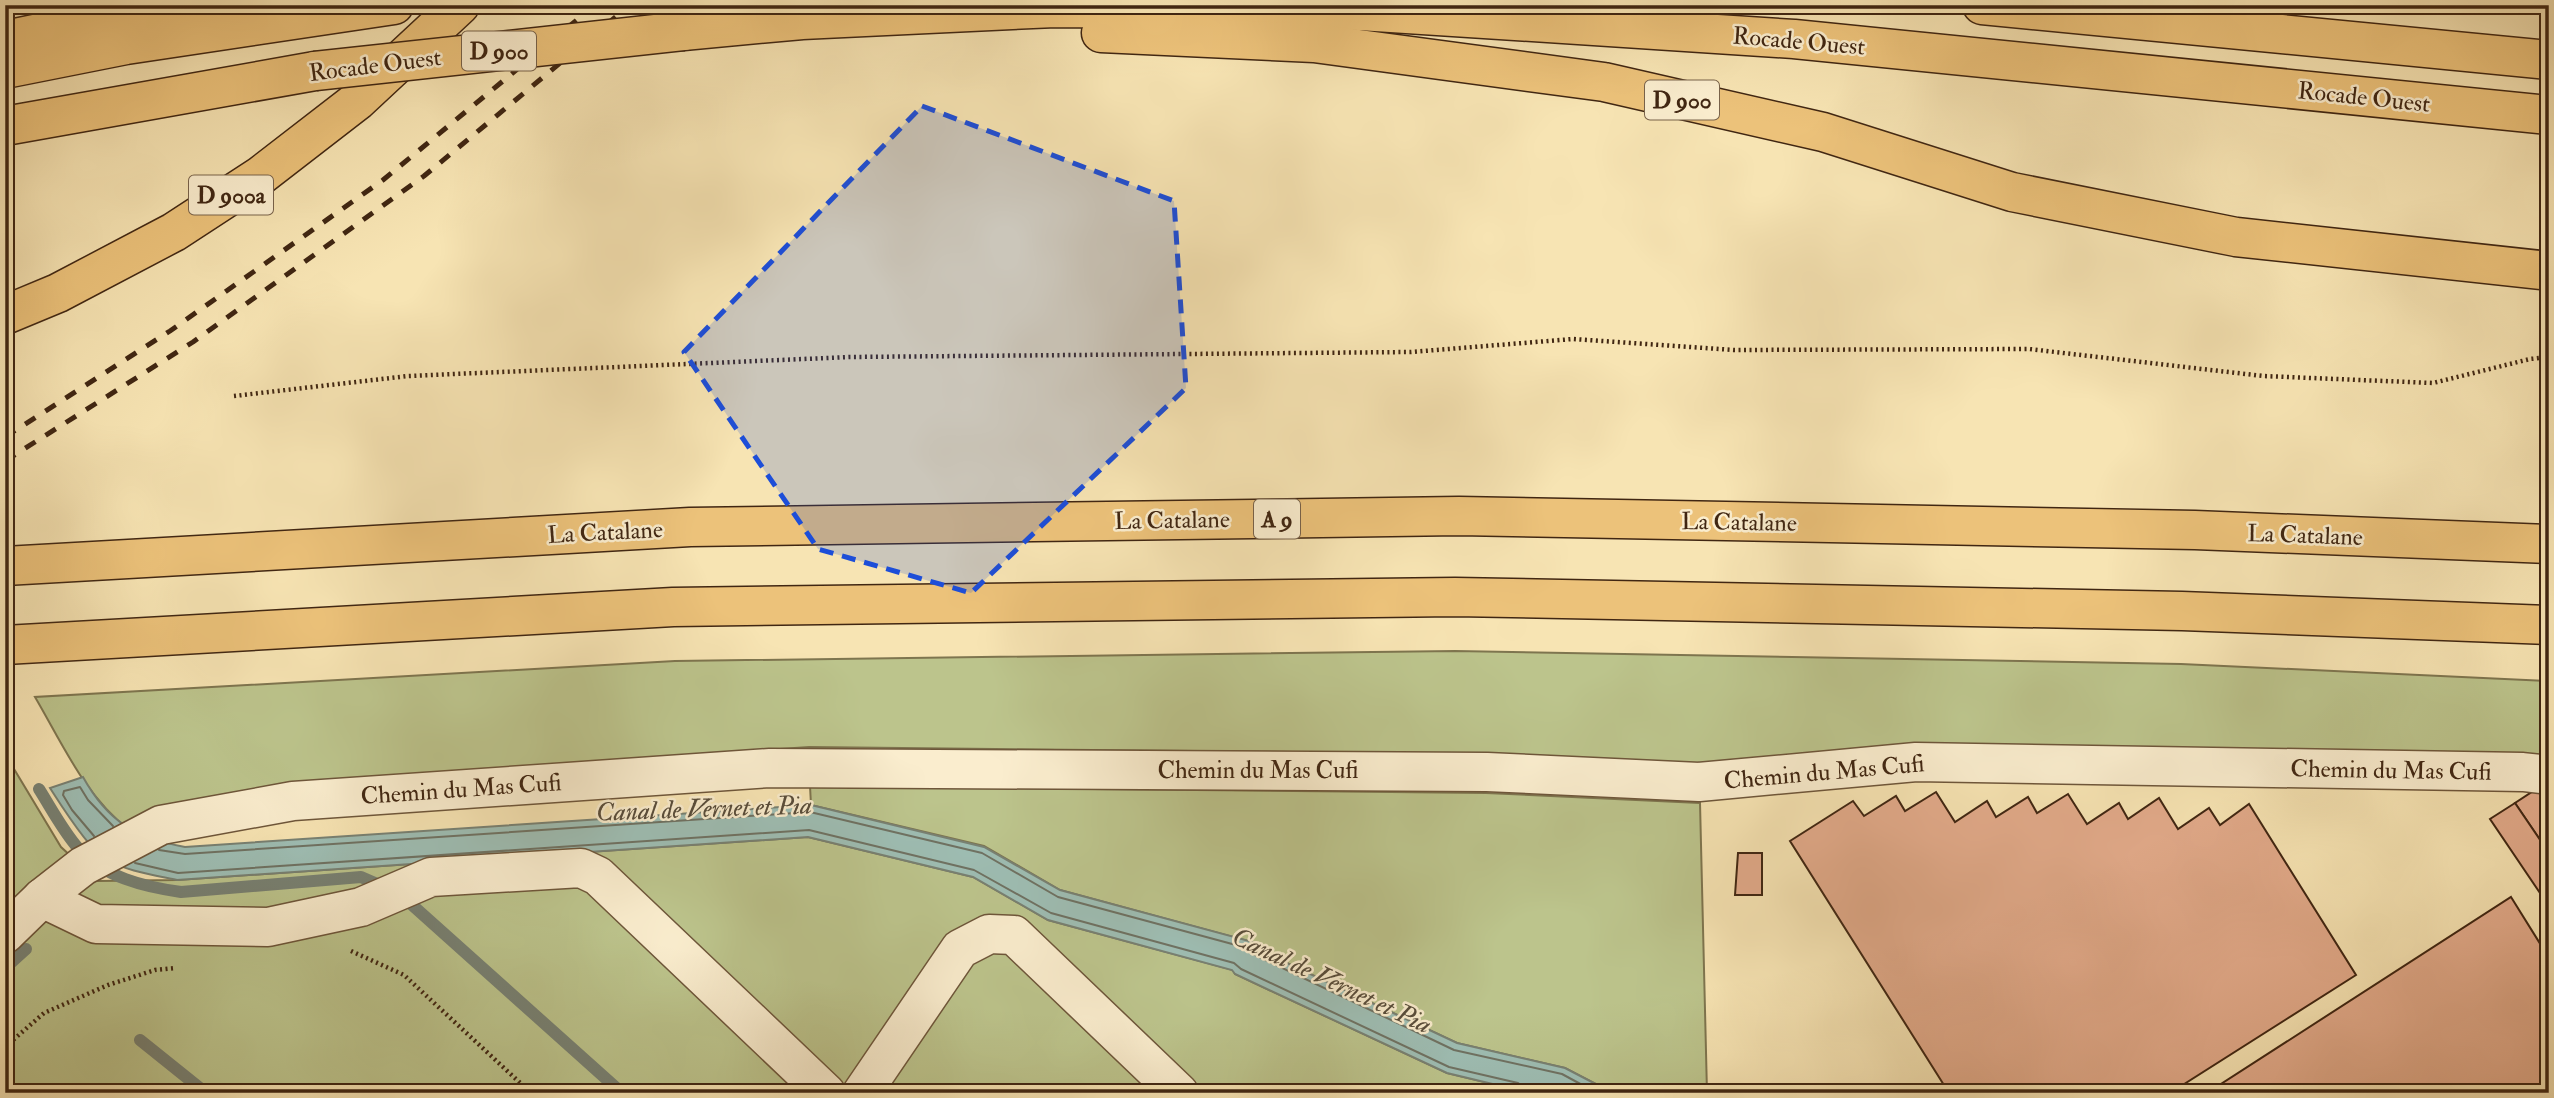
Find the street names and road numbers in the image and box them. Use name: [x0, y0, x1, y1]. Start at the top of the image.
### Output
street label: Rocade Ouest: [1731, 20, 1867, 63]
road number: D 900: [462, 32, 536, 70]
street label: Rocade Ouest: [307, 42, 443, 89]
street label: Rocade Ouest: [2296, 75, 2432, 120]
road number: D 900: [1645, 80, 1719, 120]
road number: D 900a: [189, 176, 273, 214]
road number: A 9: [1254, 499, 1300, 538]
street label: La Catalane: [1114, 504, 1230, 537]
street label: La Catalane: [1681, 506, 1797, 539]
street label: La Catalane: [546, 514, 664, 551]
street label: La Catalane: [2247, 518, 2363, 553]
street label: Chemin du Mas Cufi: [1723, 748, 1926, 797]
street label: Chemin du Mas Cufi: [2290, 753, 2492, 788]
street label: Chemin du Mas Cufi: [1157, 755, 1359, 786]
street label: Chemin du Mas Cufi: [360, 767, 562, 812]

